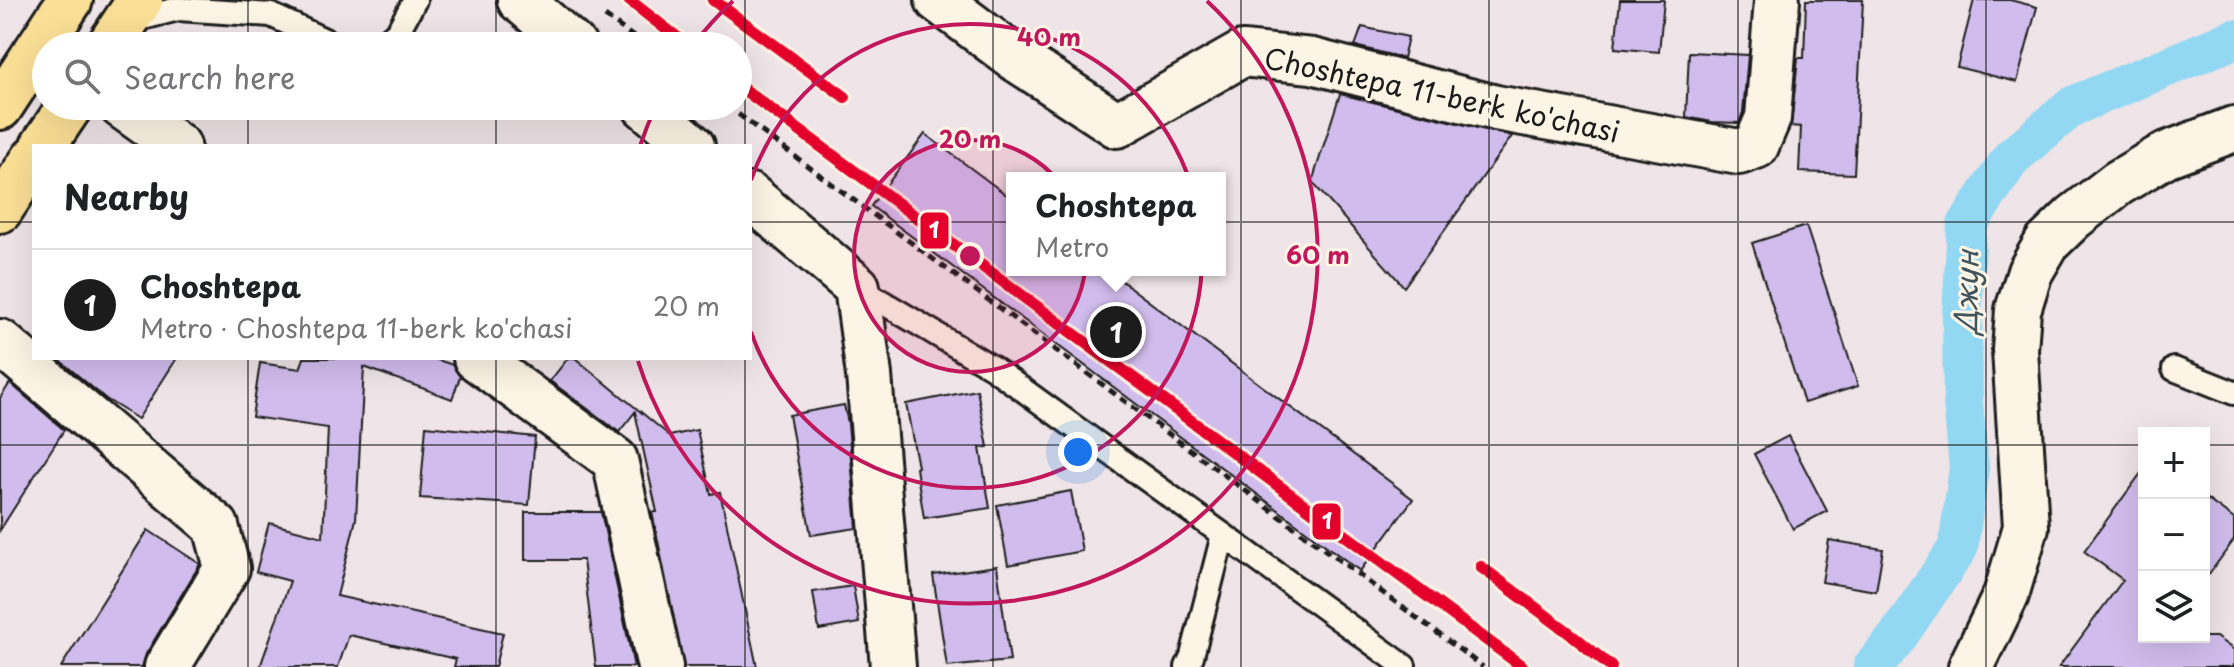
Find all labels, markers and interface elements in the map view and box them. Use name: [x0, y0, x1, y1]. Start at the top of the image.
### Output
text: 40 m: [1017, 18, 1081, 54]
search box: [32, 32, 752, 120]
street label: Choshtepa 11-berk ko'chasi: [1260, 35, 1624, 153]
icon: search: [60, 54, 104, 98]
text: Search here: [124, 54, 296, 99]
text: 20 m: [939, 120, 1001, 156]
text: Nearby: [64, 170, 189, 222]
popup: [1006, 172, 1226, 276]
text: Choshtepa: [1035, 182, 1197, 227]
line badge: 1: [919, 211, 950, 250]
text: 1: [929, 212, 939, 245]
text: Metro: [1035, 227, 1109, 266]
text: 60 m: [1286, 236, 1350, 272]
centre of rings: [956, 242, 984, 270]
water label: Джун: [1942, 247, 1988, 337]
text: Choshtepa: [140, 263, 301, 308]
text: 1: [84, 286, 96, 325]
text: 20 m: [653, 286, 720, 325]
pin: 1: [1090, 302, 1142, 362]
text: Metro · Choshtepa 11-berk ko'chasi: [140, 308, 572, 347]
map controls: [2138, 427, 2210, 643]
button: +: [2138, 427, 2210, 499]
your location: [1058, 432, 1098, 472]
button: −: [2138, 499, 2210, 571]
line badge: 1: [1311, 502, 1342, 541]
text: 1: [1322, 503, 1332, 536]
button: layers: [2138, 571, 2210, 643]

